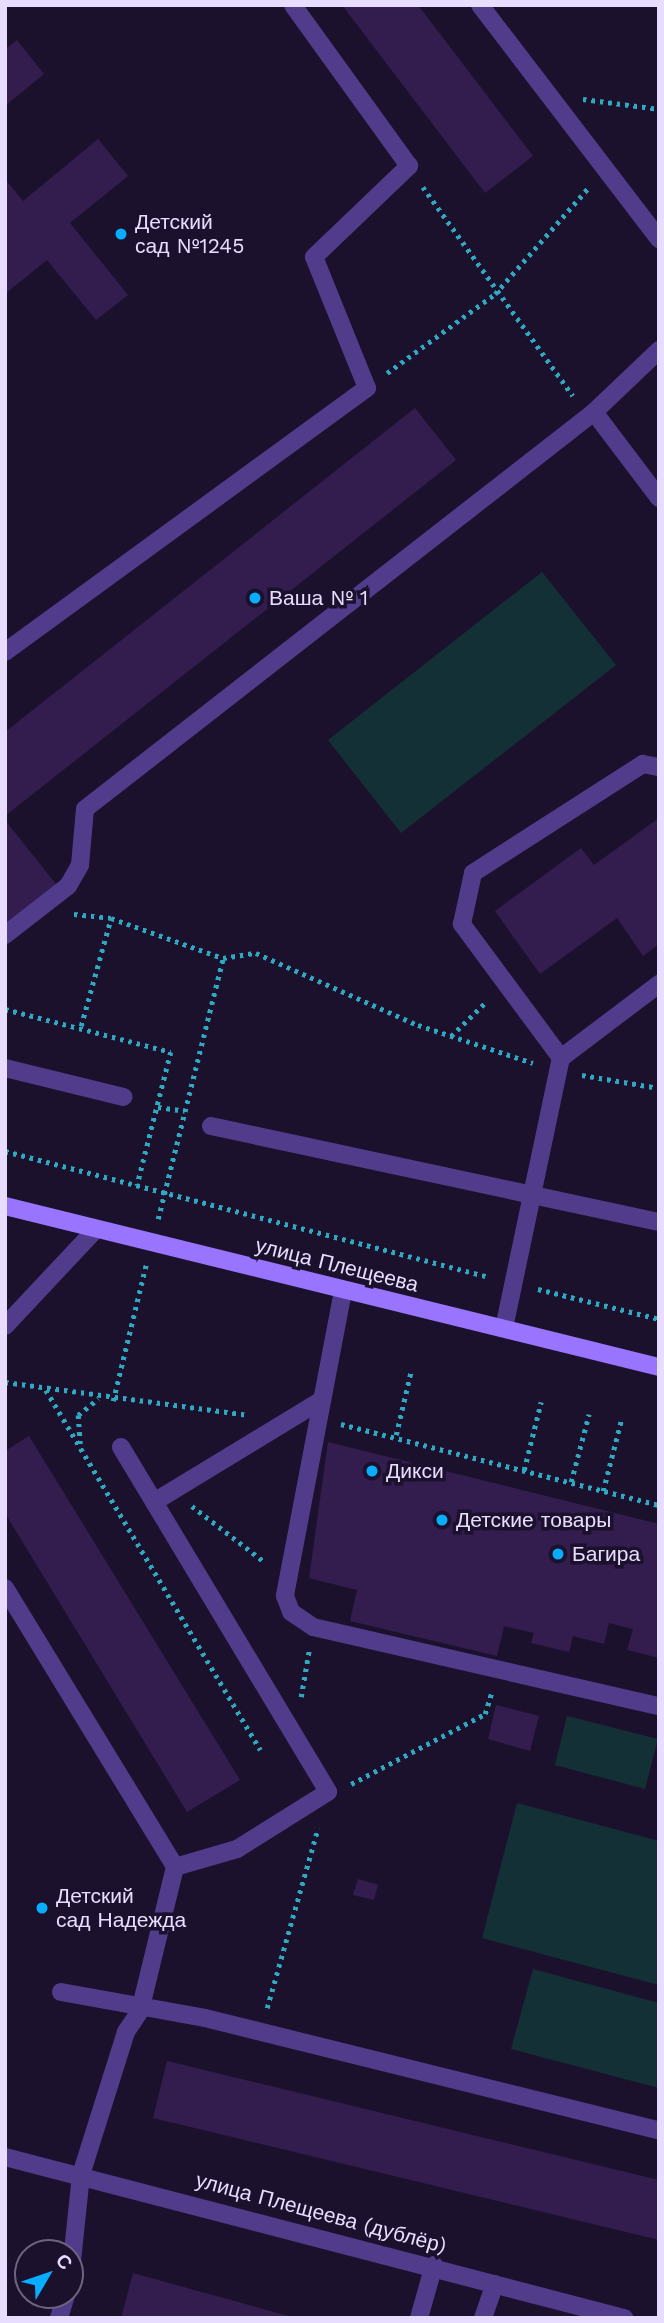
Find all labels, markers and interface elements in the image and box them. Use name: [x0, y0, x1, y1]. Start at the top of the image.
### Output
place label: Детский сад №1245: [135, 209, 244, 259]
marker: Детский сад №1245: [113, 226, 129, 242]
place label: Ваша № 1: [269, 585, 369, 611]
marker: Ваша № 1: [247, 590, 263, 606]
street label: улица Плещеева: [253, 1233, 421, 1297]
place label: Дикси: [386, 1458, 444, 1484]
marker: Дикси: [364, 1463, 380, 1479]
place label: Детские товары: [456, 1507, 611, 1533]
marker: Детские товары: [434, 1512, 450, 1528]
place label: Багира: [572, 1541, 640, 1567]
marker: Багира: [550, 1546, 566, 1562]
place label: Детский сад Надежда: [56, 1883, 186, 1933]
marker: Детский сад Надежда: [34, 1900, 50, 1916]
street label: улица Плещеева (дублёр): [193, 2167, 449, 2259]
north arrow: [14, 2239, 84, 2309]
text: С: [51, 2249, 77, 2274]

